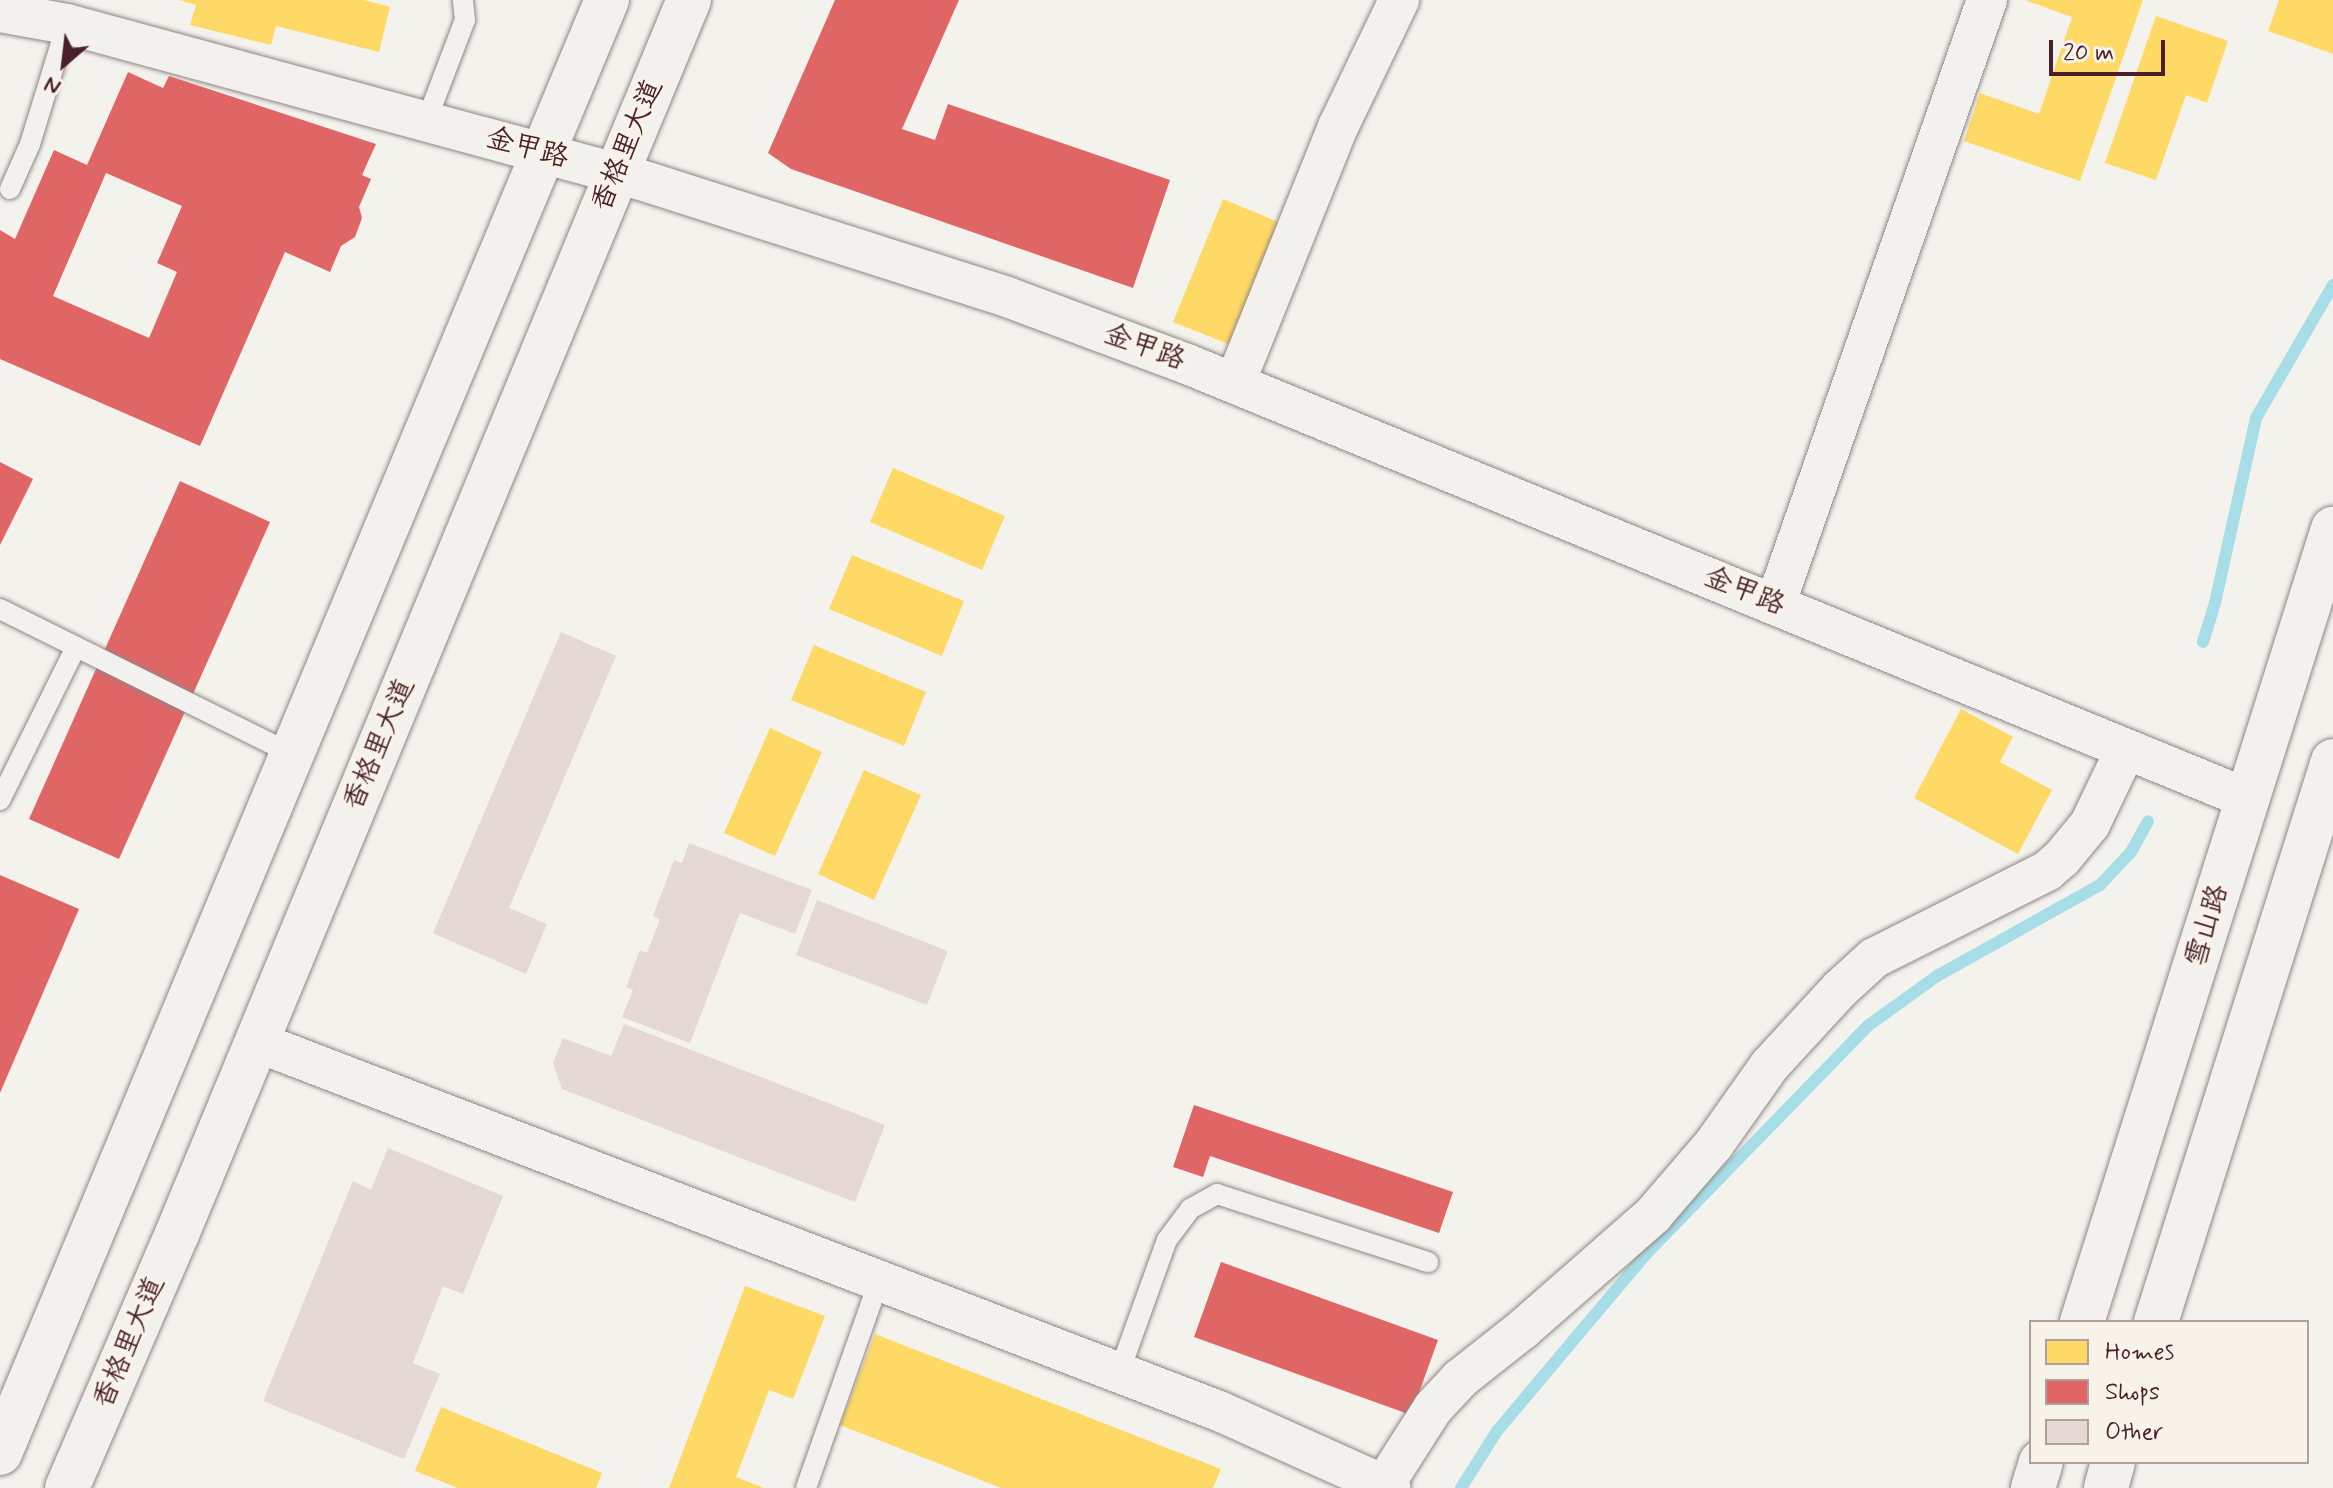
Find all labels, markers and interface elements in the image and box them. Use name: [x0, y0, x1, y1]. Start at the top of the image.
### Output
north arrow: [24, 24, 104, 104]
scale bar: [2053, 24, 2169, 74]
text: 20 m: [2063, 38, 2114, 69]
text: N: [40, 69, 66, 101]
street label: 香格里大道: [585, 75, 671, 217]
street label: 金甲路: [482, 122, 572, 176]
street label: 金甲路: [1099, 318, 1189, 378]
street label: 金甲路: [1699, 561, 1789, 623]
street label: 香格里大道: [337, 674, 423, 816]
street label: 雪山路: [2180, 881, 2236, 971]
street label: 香格里大道: [87, 1272, 173, 1414]
legend: [2029, 1320, 2309, 1464]
text: Homes: [2105, 1337, 2174, 1368]
text: Shops: [2105, 1377, 2160, 1408]
text: Other: [2105, 1417, 2163, 1448]

